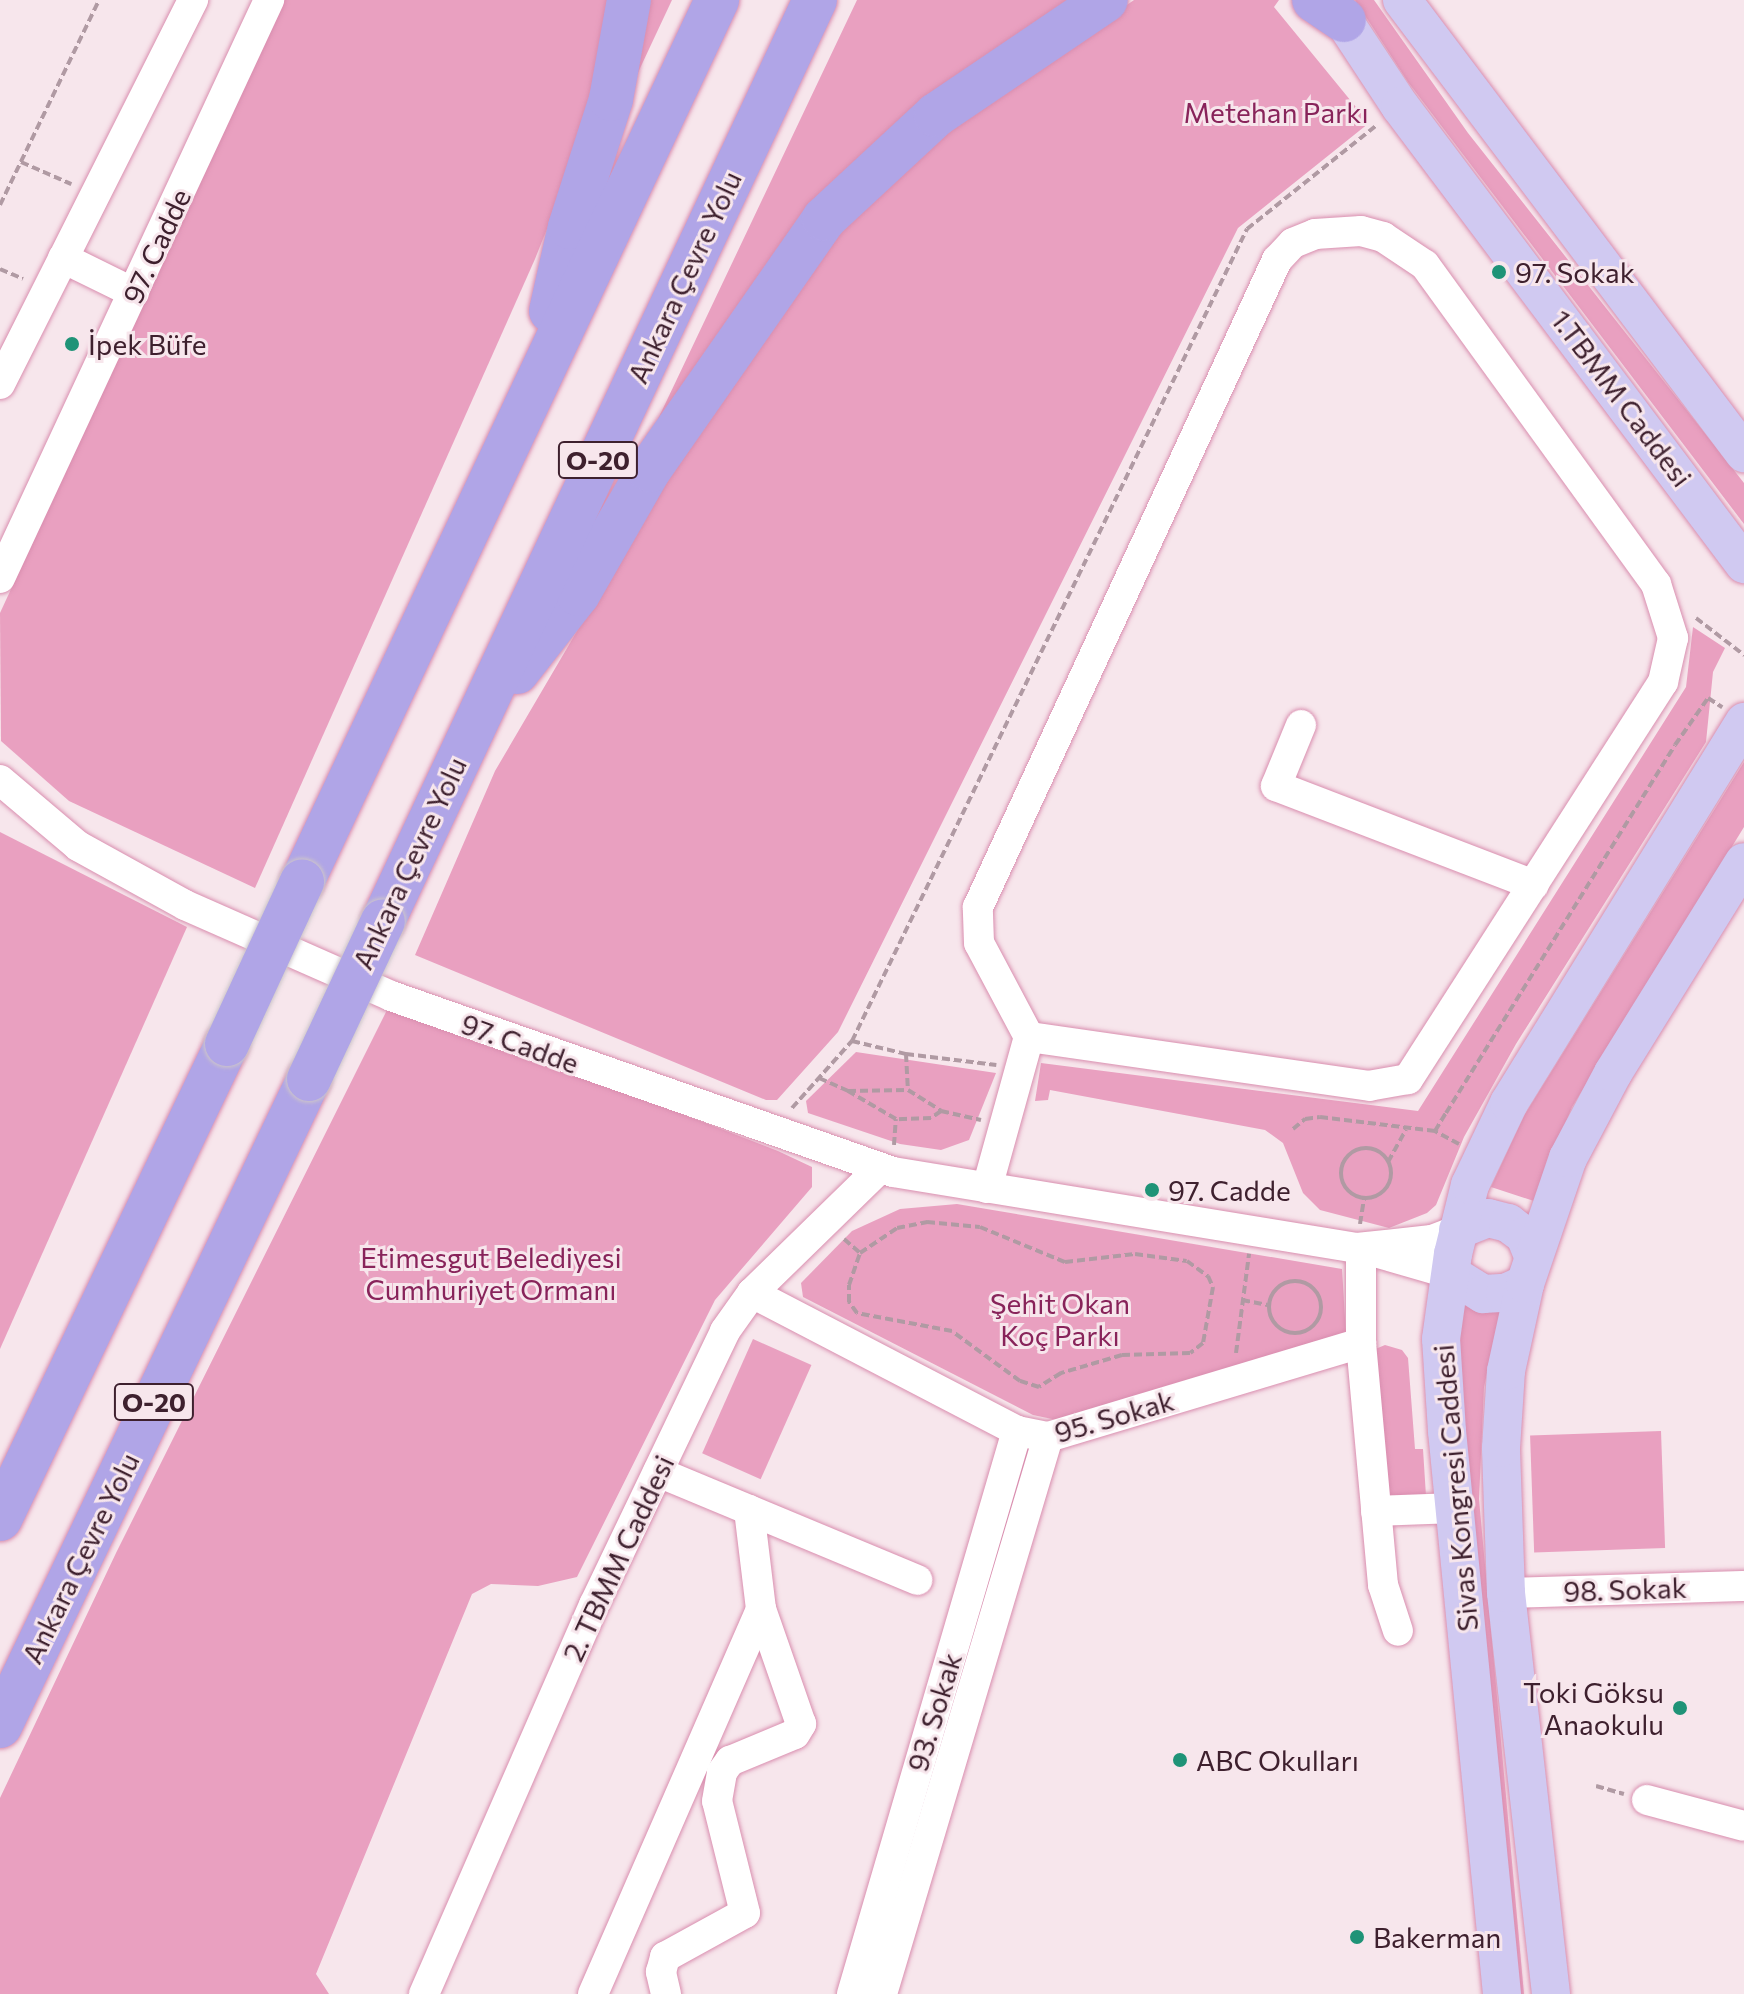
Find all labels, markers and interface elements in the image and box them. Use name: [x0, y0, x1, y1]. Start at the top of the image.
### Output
park label: Metehan Parkı: [1183, 95, 1369, 129]
street label: Ankara Çevre Yolu: [620, 166, 748, 388]
street label: 97. Cadde: [115, 183, 197, 309]
place label: 97. Sokak: [1515, 255, 1635, 289]
marker: 97. Sokak: [1490, 263, 1508, 281]
street label: 1.TBMM Caddesi: [1545, 303, 1699, 493]
place label: İpek Büfe: [88, 327, 207, 361]
marker: İpek Büfe: [63, 335, 81, 353]
road number: O-20: [556, 438, 640, 482]
street label: Ankara Çevre Yolu: [345, 752, 473, 974]
street label: 97. Cadde: [457, 1006, 583, 1080]
place label: 97. Cadde: [1168, 1173, 1291, 1207]
marker: 97. Cadde: [1143, 1181, 1161, 1199]
park label: Etimesgut Belediyesi Cumhuriyet Ormanı: [360, 1240, 622, 1306]
park label: Şehit Okan Koç Parkı: [990, 1286, 1130, 1352]
street label: Sivas Kongresi Caddesi: [1426, 1343, 1484, 1633]
road number: O-20: [112, 1380, 196, 1424]
street label: 95. Sokak: [1050, 1383, 1178, 1449]
street label: Ankara Çevre Yolu: [14, 1447, 146, 1669]
street label: 2. TBMM Caddesi: [556, 1450, 680, 1666]
street label: 98. Sokak: [1563, 1570, 1687, 1608]
street label: 93. Sokak: [900, 1649, 968, 1775]
place label: Toki Göksu Anaokulu: [1523, 1675, 1664, 1741]
marker: Toki Göksu Anaokulu: [1671, 1699, 1689, 1717]
place label: ABC Okulları: [1196, 1743, 1359, 1777]
marker: ABC Okulları: [1171, 1751, 1189, 1769]
place label: Bakerman: [1373, 1920, 1501, 1954]
marker: Bakerman: [1348, 1928, 1366, 1946]

